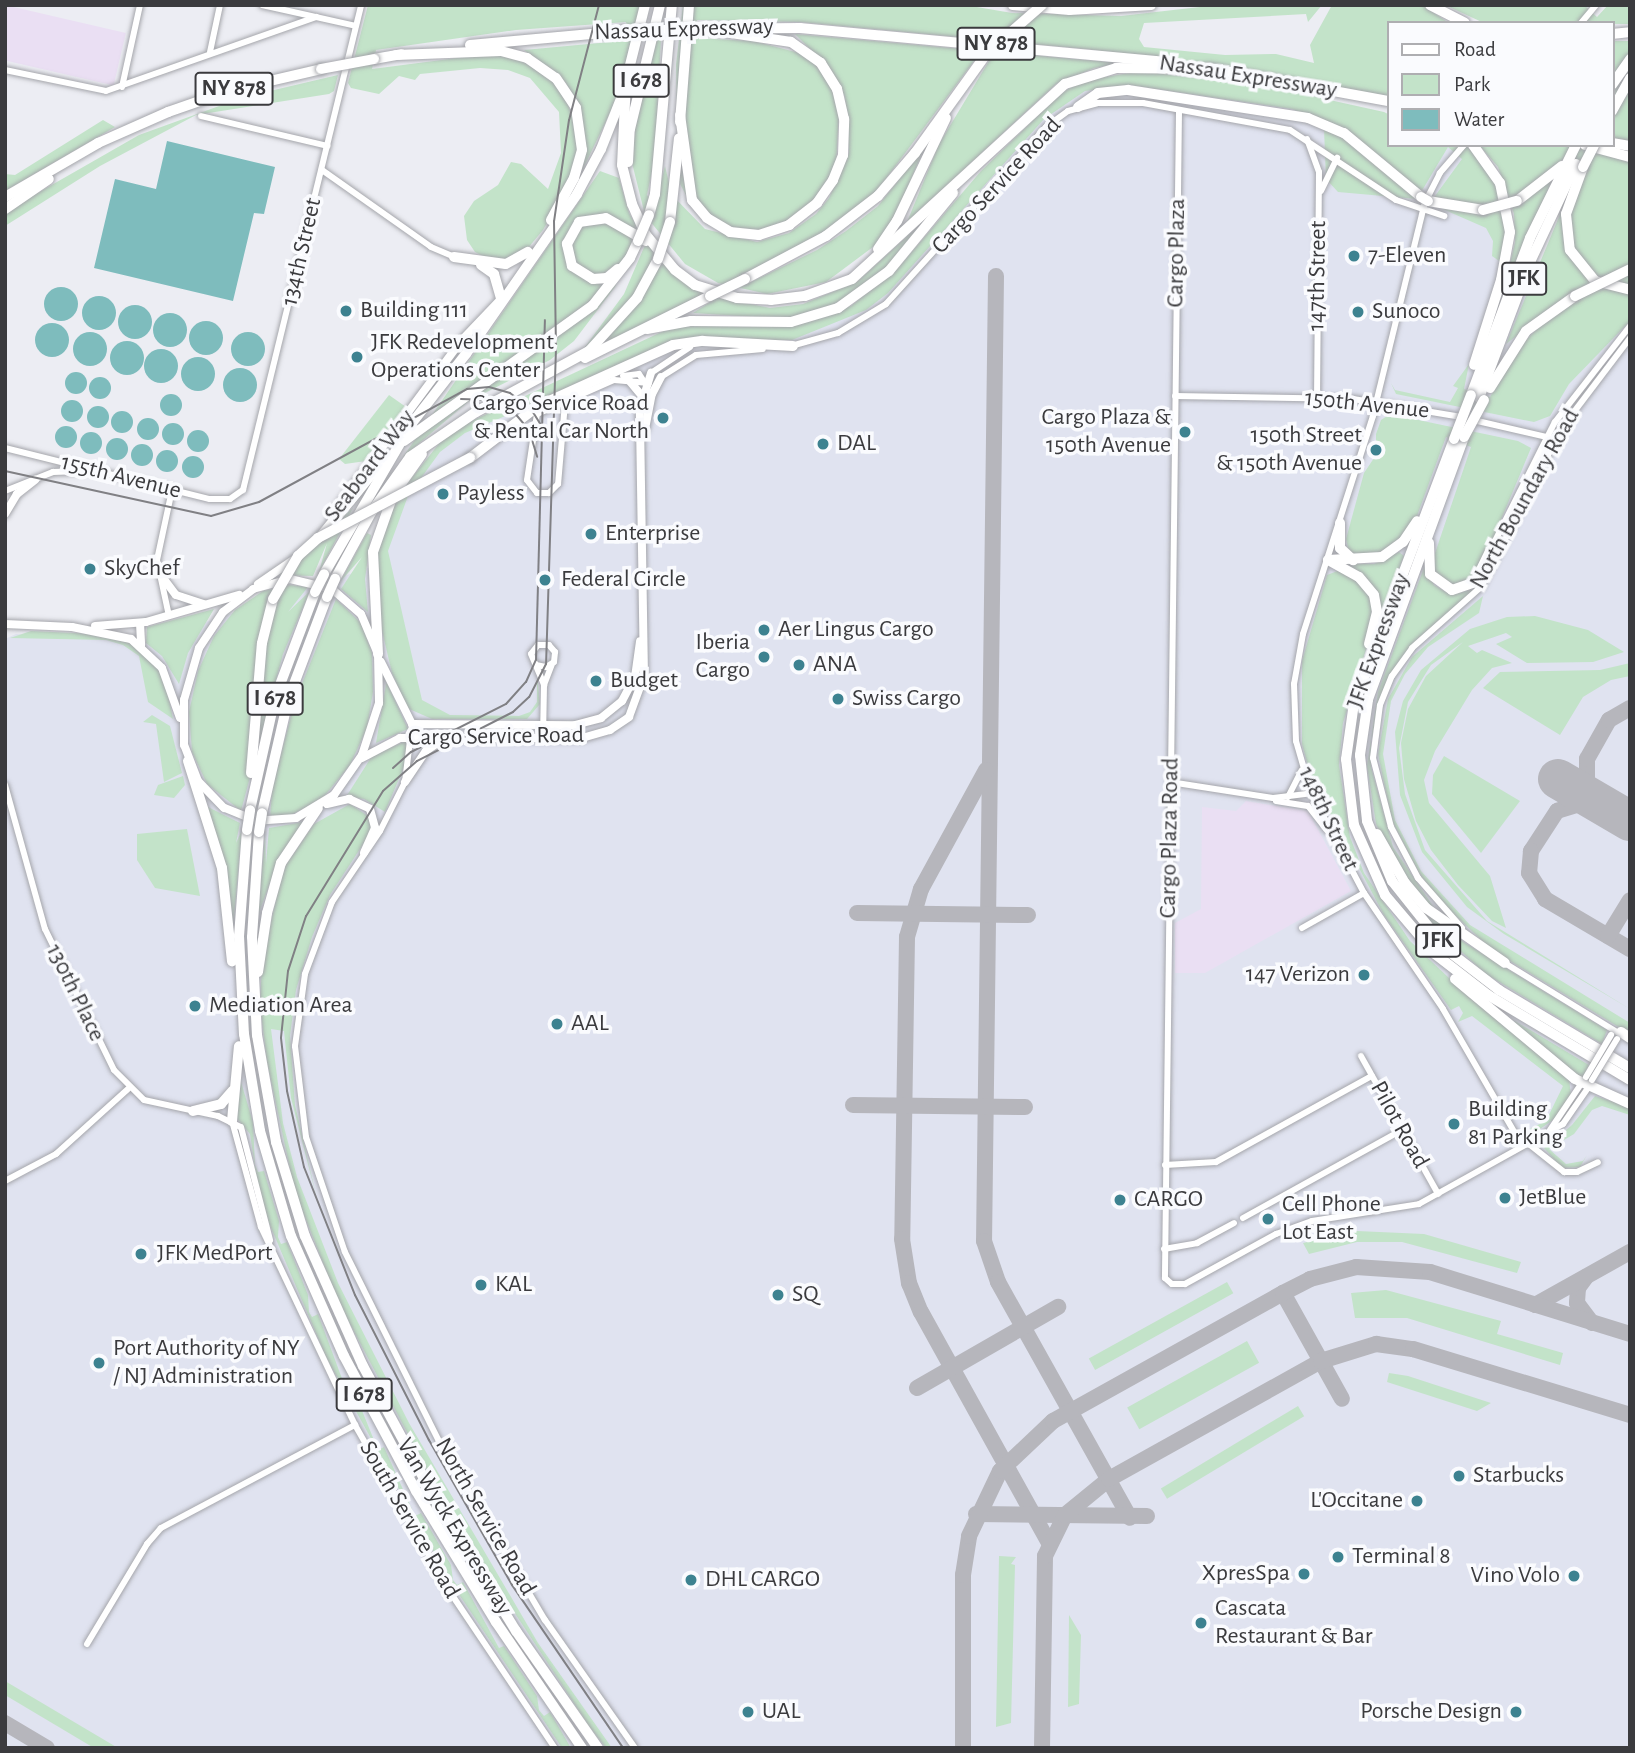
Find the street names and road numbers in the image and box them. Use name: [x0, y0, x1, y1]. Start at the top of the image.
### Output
street label: Nassau Expressway: [594, 12, 774, 48]
road number: NY 878: [956, 24, 1036, 64]
street label: Nassau Expressway: [1157, 49, 1339, 105]
road number: I 678: [611, 61, 671, 100]
road number: NY 878: [194, 69, 274, 108]
street label: Cargo Service Road: [926, 112, 1068, 260]
street label: 134th Street: [276, 195, 328, 309]
street label: Cargo Plaza: [1162, 198, 1192, 308]
street label: 147th Street: [1303, 221, 1333, 331]
road number: JFK: [1500, 260, 1548, 298]
street label: 150th Avenue: [1303, 384, 1431, 426]
street label: Seaboard Way: [318, 404, 422, 528]
street label: North Boundary Road: [1464, 404, 1586, 594]
street label: 155th Avenue: [58, 448, 184, 506]
street label: JFK Expressway: [1341, 569, 1417, 713]
road number: I 678: [245, 680, 305, 719]
street label: Cargo Service Road: [408, 721, 584, 753]
street label: Cargo Plaza Road: [1154, 757, 1186, 919]
street label: 148th Street: [1291, 762, 1365, 876]
road number: JFK: [1414, 922, 1462, 960]
street label: 130th Place: [39, 940, 111, 1046]
street label: Pilot Road: [1363, 1076, 1435, 1174]
road number: I 678: [334, 1376, 394, 1414]
street label: Van Wyck Expressway: [390, 1433, 518, 1621]
street label: North Service Road: [428, 1433, 542, 1601]
street label: South Service Road: [352, 1436, 466, 1604]

